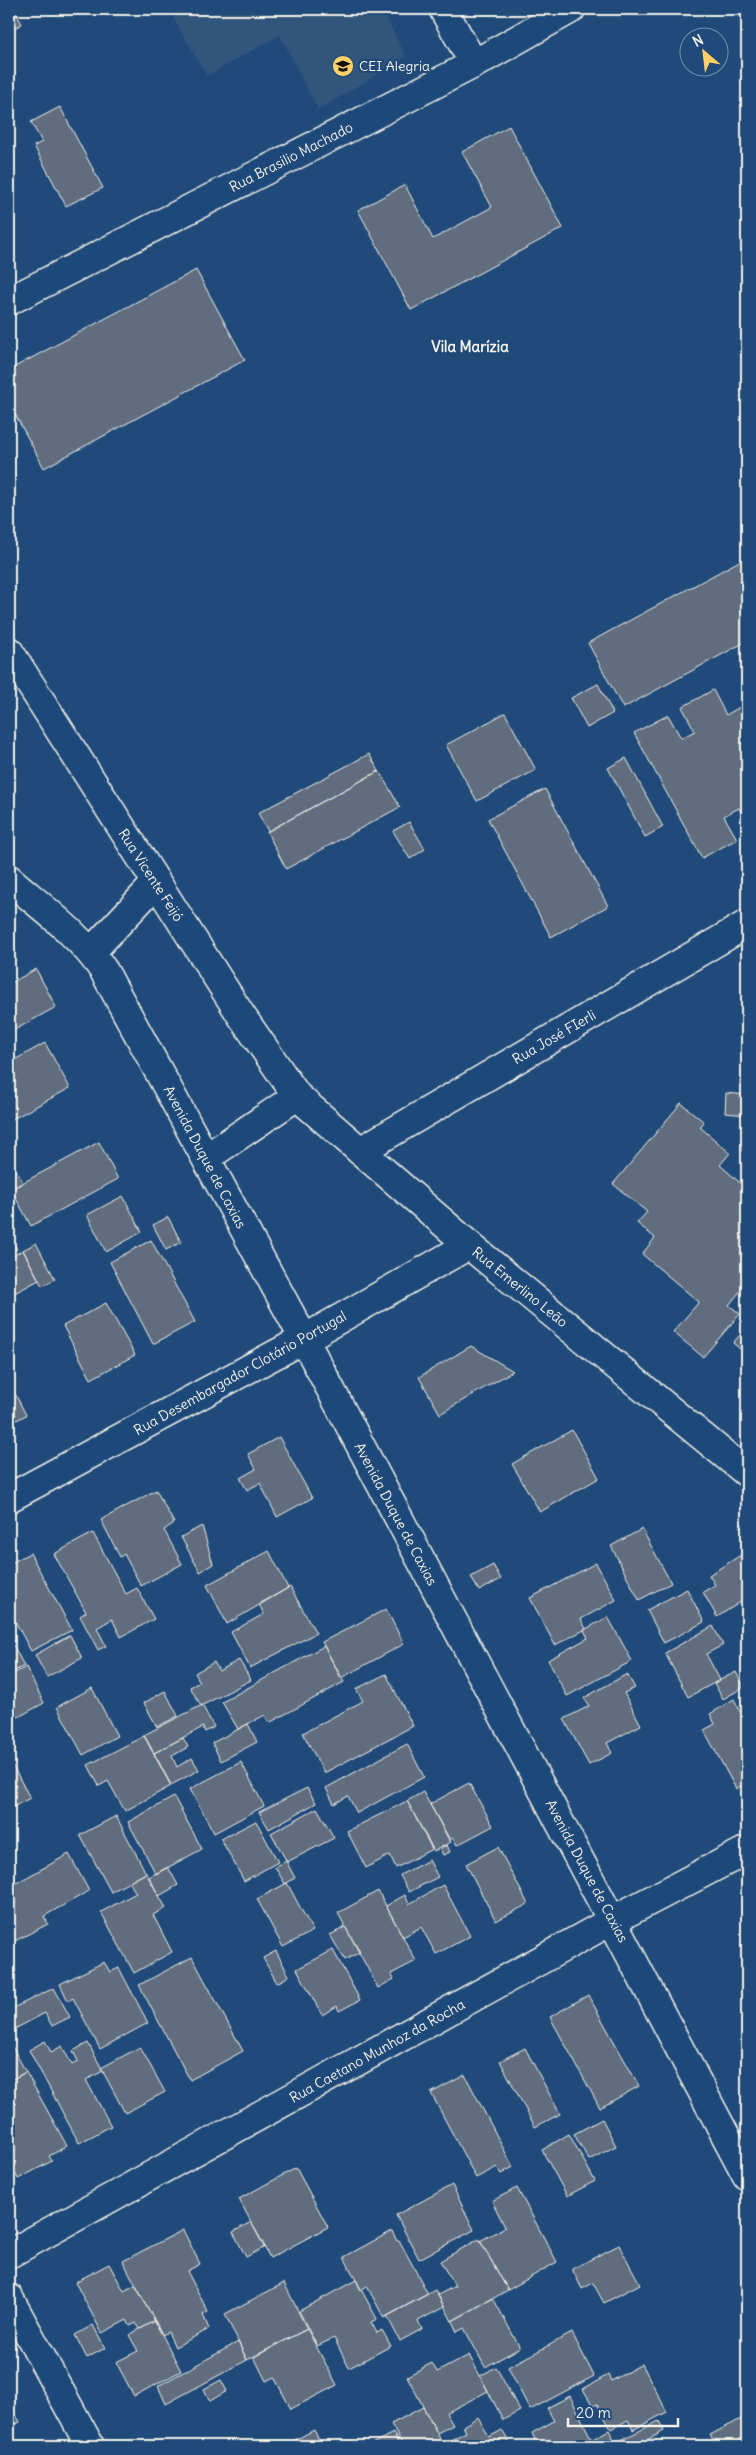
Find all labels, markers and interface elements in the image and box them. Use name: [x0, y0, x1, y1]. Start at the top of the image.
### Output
north arrow: [678, 28, 728, 78]
text: N: [689, 30, 706, 51]
school or university icon: CEI Alegria: [331, 54, 355, 78]
place label: CEI Alegria: [359, 57, 430, 75]
street label: Rua Brasilio Machado: [226, 118, 356, 196]
district label: Vila Marízia: [431, 337, 509, 356]
street label: Rua Vicente Feijó: [114, 825, 188, 925]
street label: Rua José FIerli: [509, 1006, 599, 1068]
street label: Avenida Duque de Caxias: [160, 1082, 250, 1232]
street label: Rua Emerlino Leão: [468, 1243, 572, 1331]
street label: Rua Desembargador Clotário Portugal: [130, 1307, 350, 1439]
street label: Avenida Duque de Caxias: [351, 1439, 441, 1589]
street label: Avenida Duque de Caxias: [542, 1796, 632, 1946]
street label: Rua Caetano Munhoz da Rocha: [286, 1995, 468, 2107]
scale bar: [568, 2395, 678, 2427]
text: 20 m: [576, 2403, 611, 2422]

